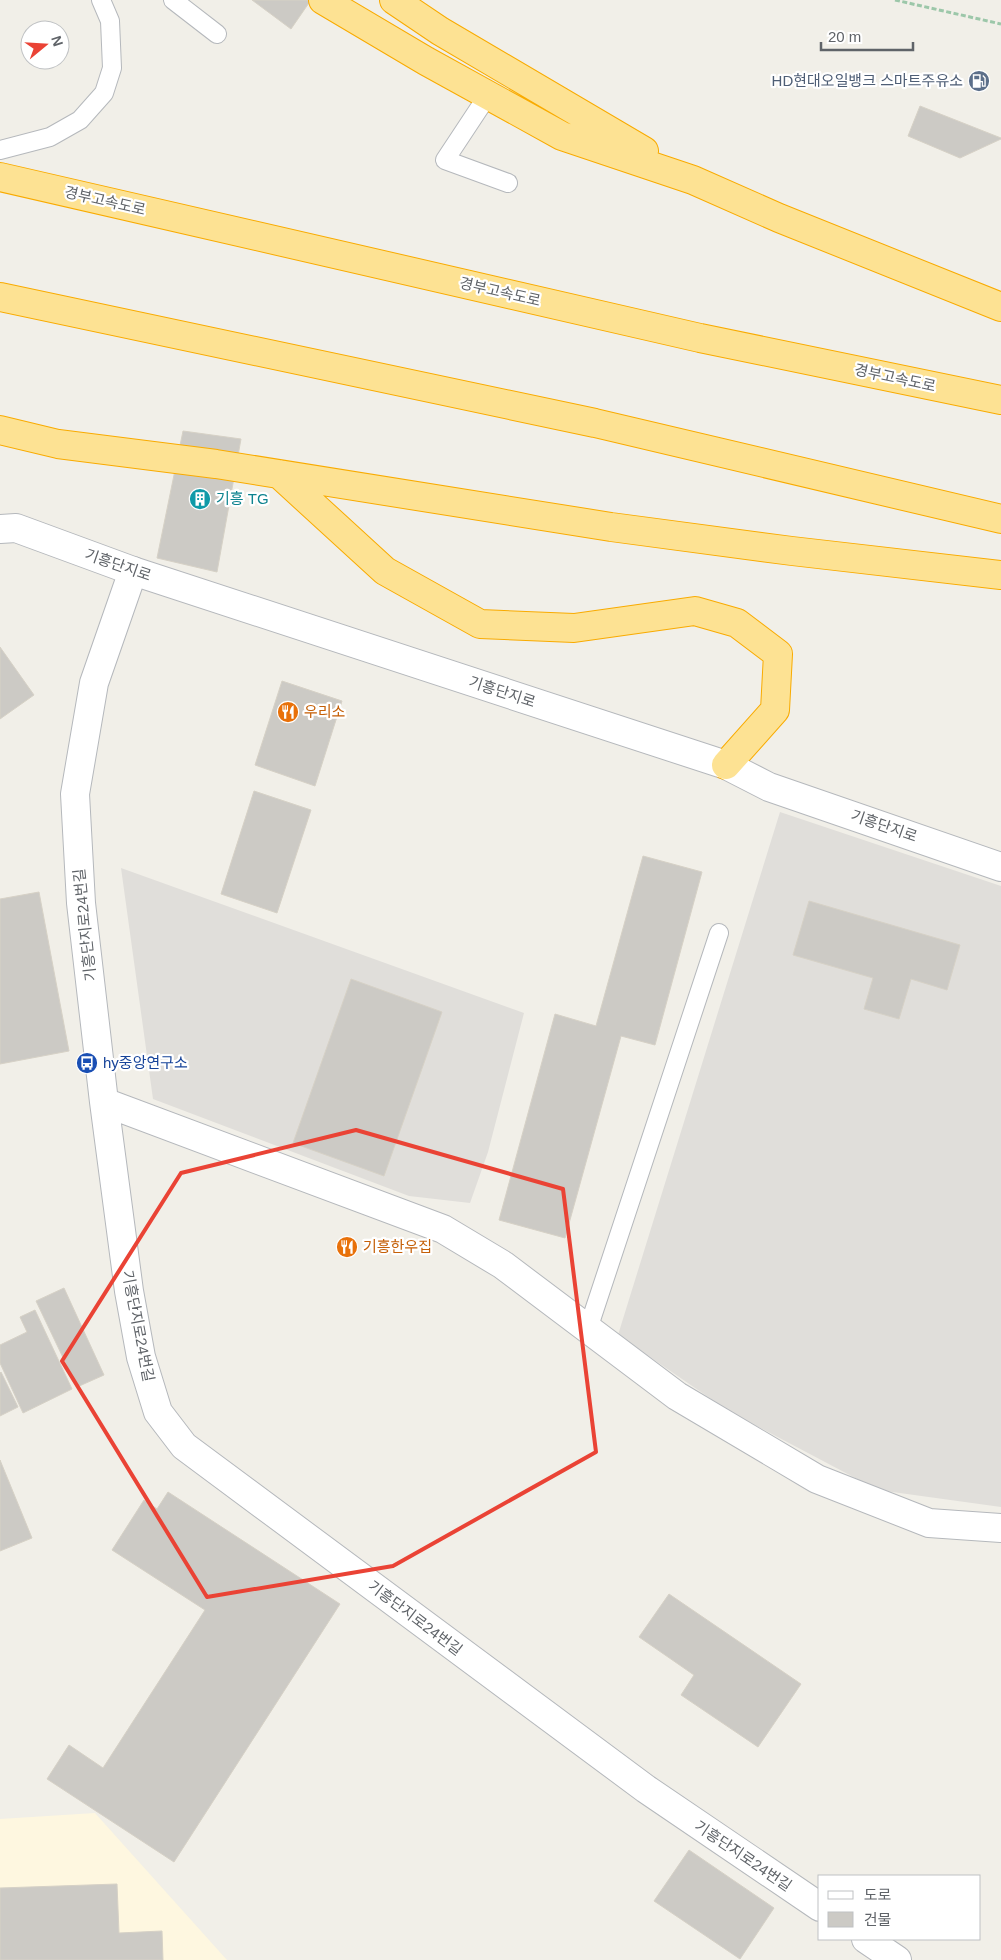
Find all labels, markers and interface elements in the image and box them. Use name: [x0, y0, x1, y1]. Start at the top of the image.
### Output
north arrow: [20, 20, 70, 70]
scale bar: [821, 20, 914, 52]
text: 20 m: [828, 28, 861, 45]
text: N: [48, 34, 67, 48]
fuel station icon: HD현대오일뱅크 스마트주유소: [967, 69, 991, 93]
place label: HD현대오일뱅크 스마트주유소: [772, 72, 963, 89]
street label: 경부고속도로: [63, 183, 147, 218]
street label: 경부고속도로: [458, 274, 542, 309]
street label: 경부고속도로: [853, 361, 937, 394]
building icon: 기흥 TG: [188, 487, 212, 511]
place label: 기흥 TG: [216, 490, 269, 507]
street label: 기흥단지로: [83, 545, 154, 584]
street label: 기흥단지로: [467, 673, 538, 710]
restaurant icon: 우리소: [276, 700, 300, 724]
place label: 우리소: [304, 703, 346, 720]
street label: 기흥단지로: [849, 806, 920, 845]
street label: 기흥단지로24번길: [70, 868, 99, 982]
bus stop icon: hy중앙연구소: [75, 1051, 99, 1075]
place label: hy중앙연구소: [103, 1054, 188, 1071]
restaurant icon: 기흥한우집: [335, 1235, 359, 1259]
place label: 기흥한우집: [363, 1238, 432, 1255]
street label: 기흥단지로24번길: [119, 1269, 158, 1383]
street label: 기흥단지로24번길: [365, 1577, 466, 1658]
street label: 기흥단지로24번길: [692, 1817, 795, 1894]
legend: [818, 1875, 981, 1940]
text: 도로: [864, 1886, 892, 1903]
text: 건물: [864, 1911, 892, 1928]

